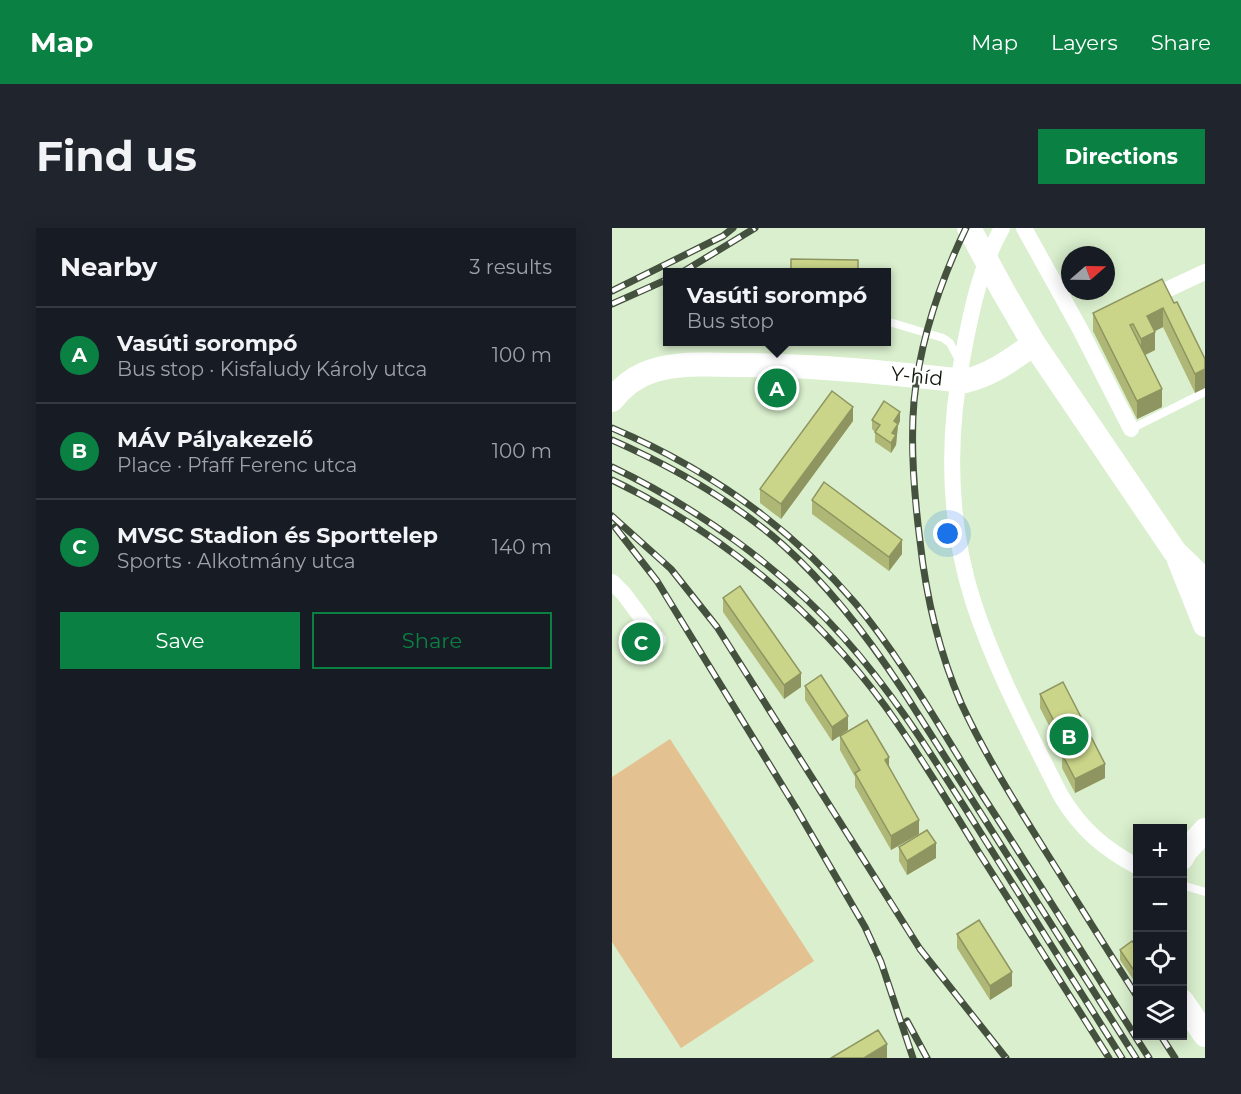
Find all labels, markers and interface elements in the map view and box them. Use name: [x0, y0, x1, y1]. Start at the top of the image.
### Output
text: Map: [30, 25, 93, 59]
text: Map: [971, 30, 1018, 55]
text: Layers: [1051, 30, 1118, 55]
text: Share: [1151, 30, 1211, 55]
button: Directions: [1038, 129, 1205, 184]
text: Find us: [36, 130, 197, 182]
north arrow: [1061, 246, 1115, 300]
text: Nearby: [60, 251, 157, 283]
text: 3 results: [469, 255, 552, 279]
popup: [663, 268, 891, 346]
text: Vasúti sorompó: [687, 282, 867, 309]
text: Bus stop: [687, 309, 774, 333]
text: Vasúti sorompó: [117, 330, 297, 357]
text: A: [72, 343, 87, 367]
text: 100 m: [492, 343, 552, 367]
text: Bus stop · Kisfaludy Károly utca: [117, 357, 427, 381]
street label: Y-híd: [890, 361, 944, 391]
pin: A: [758, 366, 796, 410]
text: MÁV Pályakezelő: [117, 426, 313, 453]
text: B: [72, 439, 87, 463]
text: 100 m: [492, 439, 552, 463]
text: Place · Pfaff Ferenc utca: [117, 453, 357, 477]
your location: [933, 519, 962, 548]
text: MVSC Stadion és Sporttelep: [117, 522, 438, 549]
text: C: [72, 535, 87, 559]
text: 140 m: [492, 535, 552, 559]
text: Sports · Alkotmány utca: [117, 549, 356, 573]
button: Save: [60, 612, 300, 669]
button: Share: [312, 612, 552, 669]
pin: C: [621, 620, 660, 664]
pin: B: [1050, 714, 1088, 758]
map controls: [1133, 824, 1187, 1040]
button: +: [1133, 824, 1187, 878]
button: −: [1133, 878, 1187, 932]
button: locate: [1133, 932, 1187, 986]
button: layers: [1133, 986, 1187, 1040]

